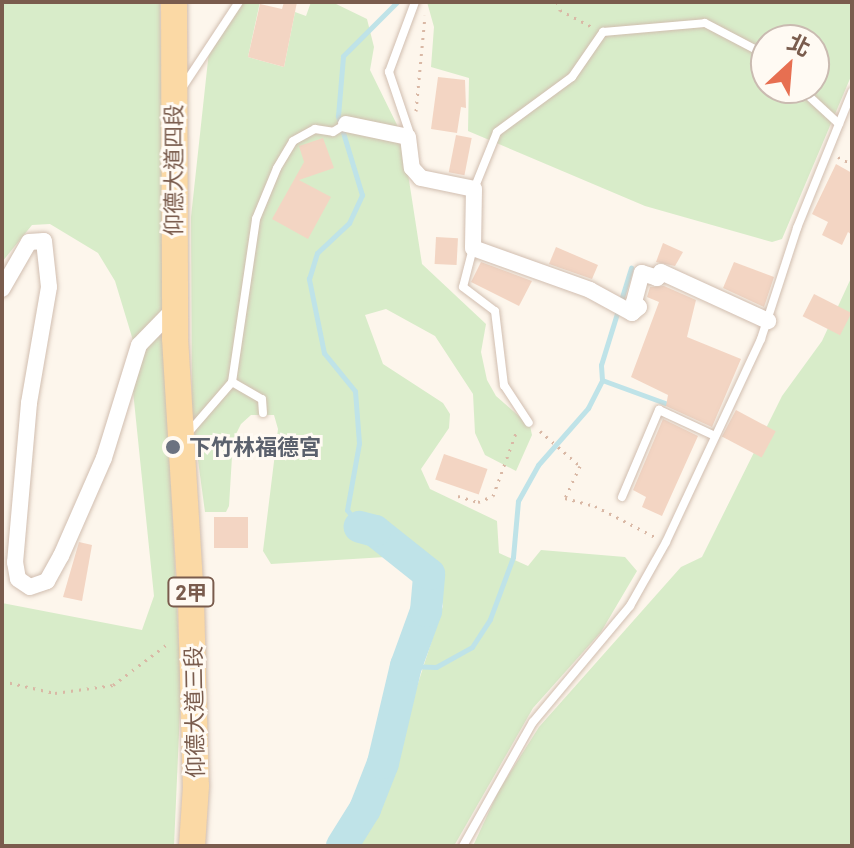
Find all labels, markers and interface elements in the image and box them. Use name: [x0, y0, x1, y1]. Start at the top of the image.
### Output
north arrow: [750, 24, 830, 104]
text: 北: [784, 28, 815, 61]
street label: 仰德大道四段: [160, 104, 186, 236]
place label: 下竹林福德宮: [189, 434, 321, 460]
marker: 下竹林福德宮: [164, 438, 182, 456]
road number: 2甲: [167, 576, 215, 608]
street label: 仰德大道三段: [180, 646, 208, 778]

